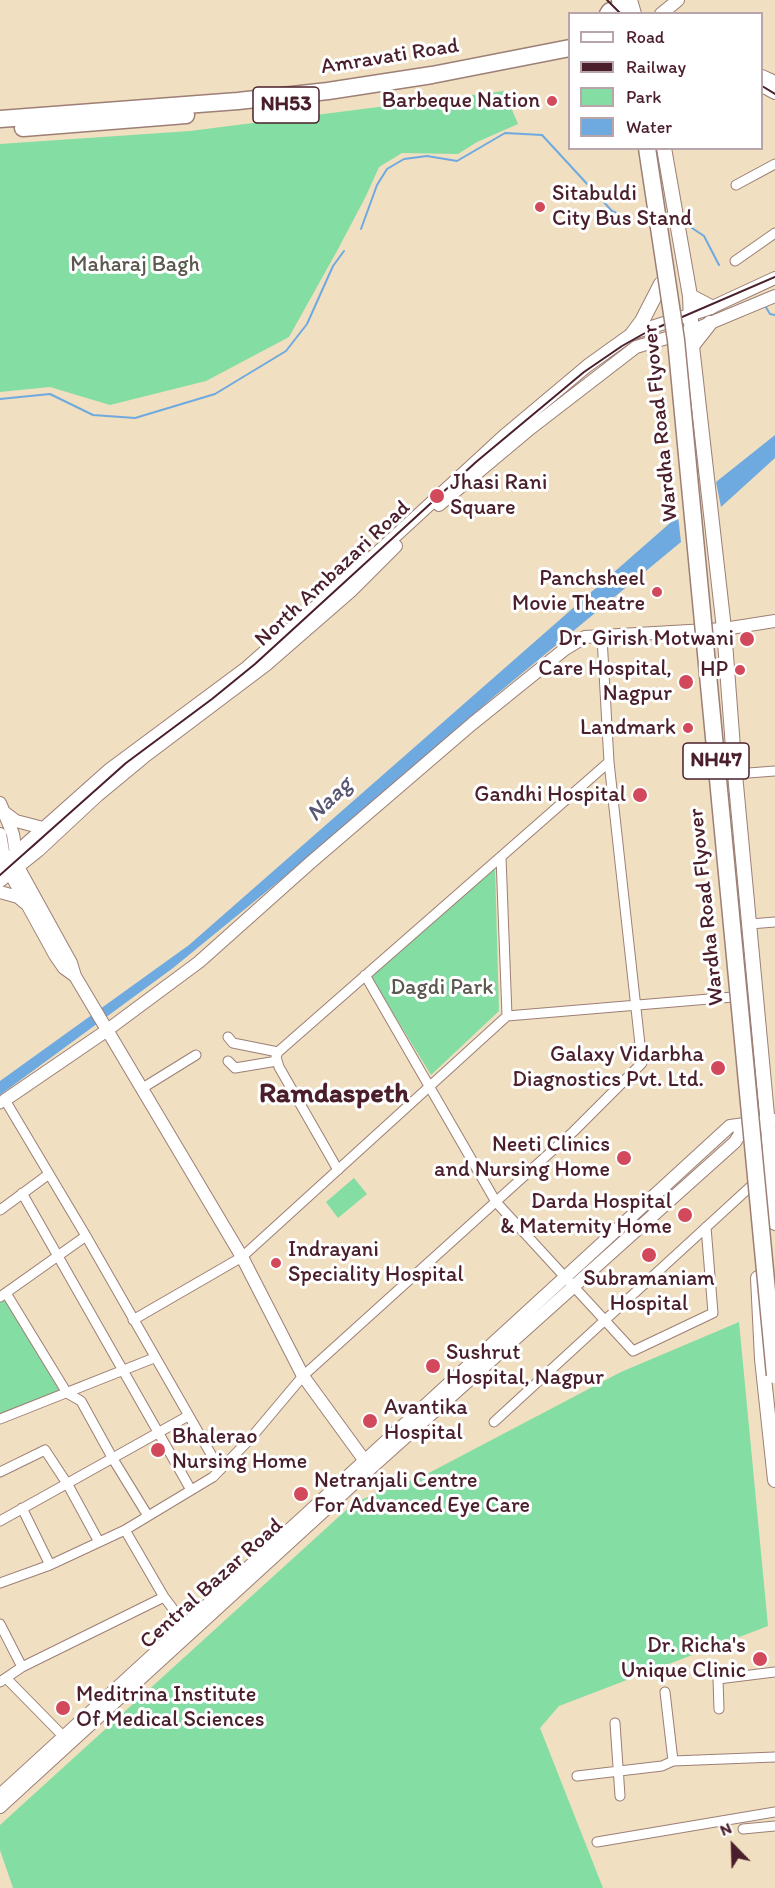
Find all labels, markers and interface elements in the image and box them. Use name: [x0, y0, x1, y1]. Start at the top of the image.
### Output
legend: [568, 12, 763, 150]
text: Road: [626, 26, 665, 48]
street label: Amravati Road: [319, 33, 461, 81]
text: Railway: [626, 56, 686, 78]
text: Park: [626, 86, 661, 108]
road number: NH53: [253, 87, 319, 123]
place label: Barbeque Nation: [382, 88, 540, 114]
marker: Barbeque Nation: [545, 94, 559, 108]
text: Water: [626, 116, 672, 138]
place label: Sitabuldi City Bus Stand: [552, 181, 692, 232]
marker: Sitabuldi City Bus Stand: [533, 200, 547, 214]
park label: Maharaj Bagh: [70, 252, 200, 278]
street label: Wardha Road Flyover: [638, 323, 684, 523]
place label: Jhasi Rani Square: [450, 470, 547, 522]
marker: Jhasi Rani Square: [428, 487, 446, 505]
street label: North Ambazari Road: [250, 495, 416, 653]
place label: Panchsheel Movie Theatre: [512, 566, 645, 618]
marker: Panchsheel Movie Theatre: [650, 585, 664, 599]
place label: Dr. Girish Motwani: [558, 626, 734, 652]
marker: Dr. Girish Motwani: [738, 630, 756, 648]
place label: Care Hospital, Nagpur: [538, 656, 672, 708]
place label: HP: [700, 657, 728, 683]
marker: HP: [733, 663, 747, 677]
marker: Care Hospital, Nagpur: [677, 673, 695, 691]
place label: Landmark: [580, 715, 676, 741]
marker: Landmark: [681, 721, 695, 735]
road number: NH47: [683, 743, 749, 779]
water label: Naag: [301, 771, 359, 829]
place label: Gandhi Hospital: [474, 782, 626, 808]
marker: Gandhi Hospital: [631, 786, 649, 804]
street label: Wardha Road Flyover: [684, 807, 730, 1007]
park label: Dagdi Park: [391, 975, 493, 1001]
place label: Galaxy Vidarbha Diagnostics Pvt. Ltd.: [512, 1042, 704, 1094]
marker: Galaxy Vidarbha Diagnostics Pvt. Ltd.: [709, 1059, 727, 1077]
district label: Ramdaspeth: [259, 1078, 409, 1112]
place label: Neeti Clinics and Nursing Home: [434, 1132, 610, 1184]
marker: Neeti Clinics and Nursing Home: [615, 1149, 633, 1167]
place label: Darda Hospital & Maternity Home: [500, 1189, 672, 1240]
marker: Darda Hospital & Maternity Home: [676, 1206, 694, 1224]
place label: Indrayani Speciality Hospital: [288, 1237, 464, 1288]
marker: Subramaniam Hospital: [640, 1246, 658, 1264]
marker: Indrayani Speciality Hospital: [269, 1256, 283, 1270]
place label: Subramaniam Hospital: [583, 1266, 715, 1318]
place label: Sushrut Hospital, Nagpur: [446, 1340, 604, 1392]
marker: Sushrut Hospital, Nagpur: [424, 1357, 442, 1375]
place label: Avantika Hospital: [384, 1395, 468, 1446]
marker: Avantika Hospital: [361, 1412, 379, 1430]
place label: Bhalerao Nursing Home: [172, 1424, 307, 1476]
marker: Bhalerao Nursing Home: [149, 1441, 167, 1459]
place label: Netranjali Centre For Advanced Eye Care: [314, 1468, 530, 1520]
marker: Netranjali Centre For Advanced Eye Care: [292, 1485, 310, 1503]
street label: Central Bazar Road: [135, 1513, 289, 1655]
place label: Dr. Richa's Unique Clinic: [621, 1633, 746, 1684]
marker: Dr. Richa's Unique Clinic: [751, 1650, 769, 1668]
place label: Meditrina Institute Of Medical Sciences: [76, 1682, 265, 1734]
marker: Meditrina Institute Of Medical Sciences: [54, 1699, 72, 1717]
north arrow: [703, 1816, 763, 1876]
text: N: [717, 1818, 734, 1840]

